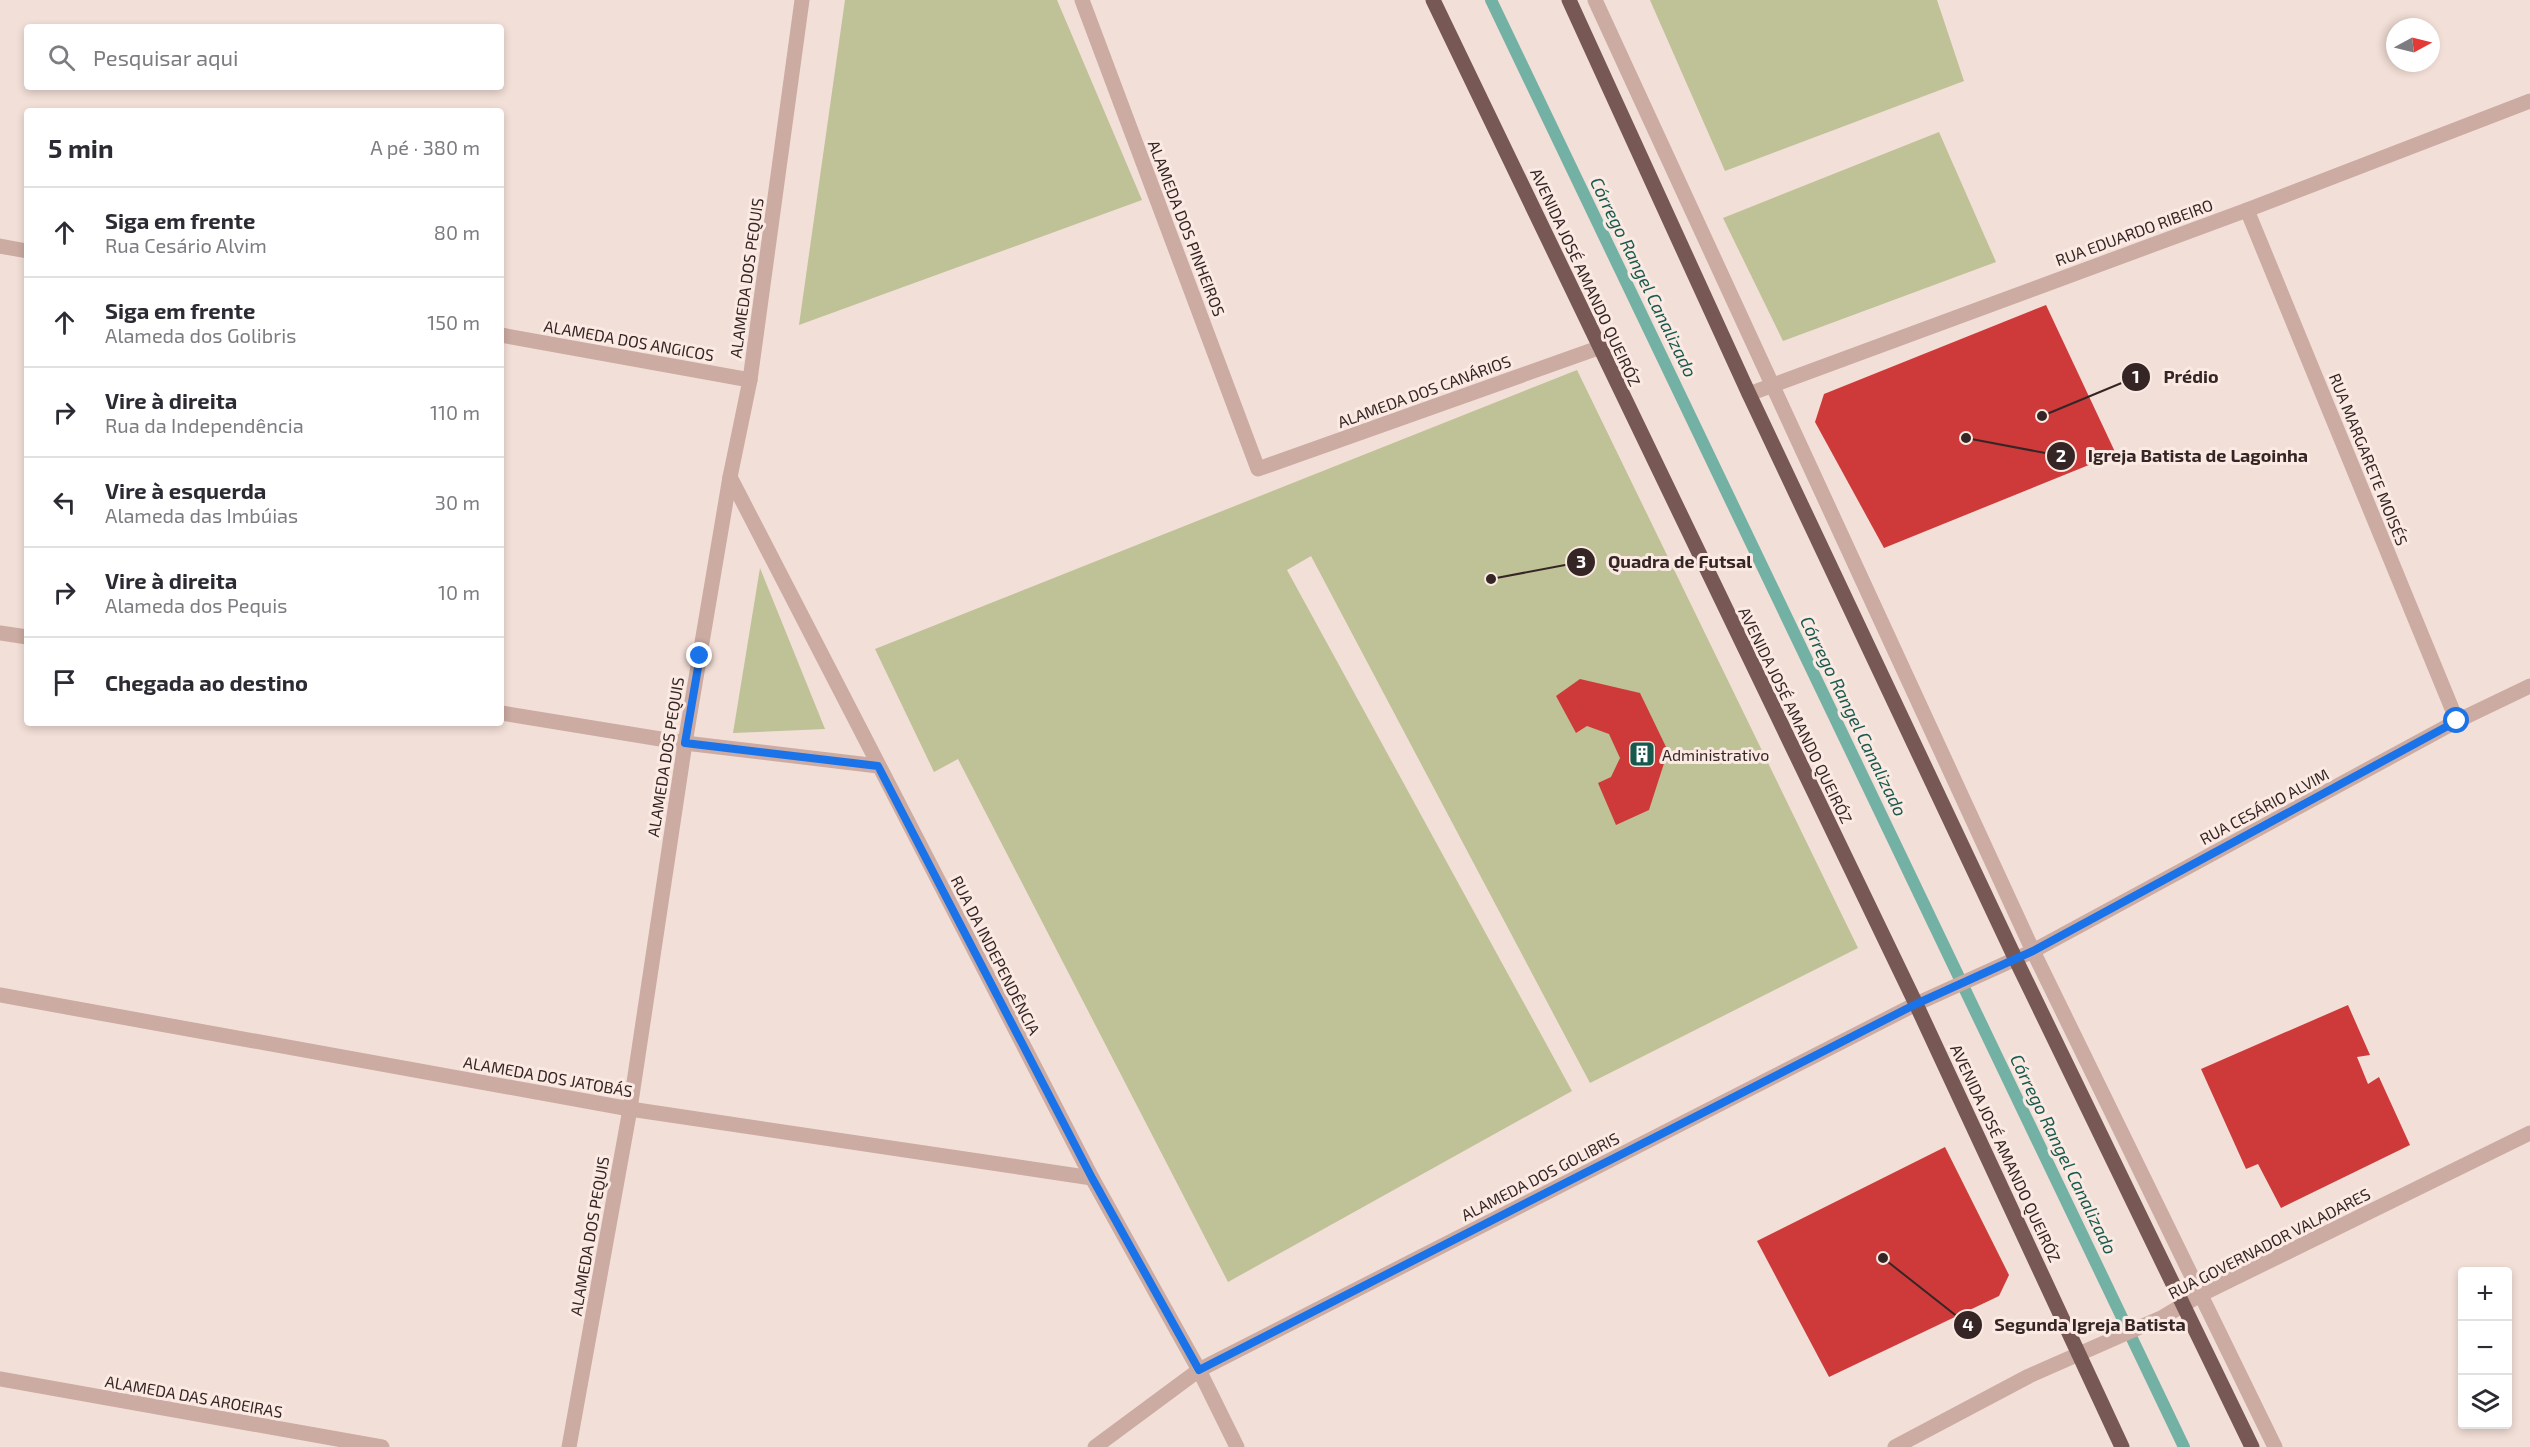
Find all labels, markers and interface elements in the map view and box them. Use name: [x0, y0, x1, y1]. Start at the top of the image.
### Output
north arrow: [2386, 18, 2440, 72]
search box: [24, 24, 504, 90]
icon: search: [45, 41, 78, 74]
text: Pesquisar aqui: [93, 44, 239, 70]
text: 5 min: [48, 132, 114, 163]
text: A pé · 380 m: [370, 135, 480, 159]
street label: ALAMEDA DOS PINHEIROS: [1145, 137, 1229, 319]
street label: AVENIDA JOSÉ AMANDO QUEIRÓZ: [1526, 165, 1645, 389]
water label: Córrego Rangel Canalizado: [1586, 173, 1702, 381]
street label: RUA EDUARDO RIBEIRO: [2053, 195, 2215, 269]
street label: ALAMEDA DOS PEQUIS: [725, 197, 768, 359]
text: Siga em frente: [105, 207, 255, 233]
icon: ahead: [48, 216, 81, 249]
text: 80 m: [434, 220, 480, 244]
text: Rua Cesário Alvim: [105, 233, 267, 257]
text: Siga em frente: [105, 297, 255, 323]
icon: ahead: [48, 306, 81, 339]
text: 150 m: [427, 310, 480, 334]
street label: ALAMEDA DOS ANGICOS: [542, 316, 716, 364]
text: Alameda dos Golibris: [105, 323, 296, 347]
street label: ALAMEDA DOS CANÁRIOS: [1335, 351, 1513, 431]
callout: Prédio: [2121, 359, 2231, 395]
text: 1: [2132, 365, 2140, 387]
text: Prédio: [2163, 365, 2219, 387]
street label: RUA MARGARETE MOISÉS: [2326, 370, 2412, 548]
text: Vire à direita: [105, 387, 237, 413]
icon: right: [48, 396, 81, 429]
text: 110 m: [430, 400, 480, 424]
text: Rua da Independência: [105, 413, 304, 437]
callout: Igreja Batista de Lagoinha: [2046, 438, 2320, 474]
text: 2: [2056, 444, 2066, 466]
text: Igreja Batista de Lagoinha: [2088, 444, 2308, 466]
text: Vire à esquerda: [105, 477, 266, 503]
icon: left: [48, 486, 81, 519]
text: 30 m: [435, 490, 480, 514]
text: Alameda das Imbúias: [105, 503, 298, 527]
callout: Quadra de Futsal: [1566, 544, 1764, 580]
text: 3: [1576, 550, 1586, 572]
text: Quadra de Futsal: [1608, 550, 1752, 572]
text: Vire à direita: [105, 567, 237, 593]
icon: right: [48, 576, 81, 609]
text: 10 m: [438, 580, 480, 604]
text: Alameda dos Pequis: [105, 593, 287, 617]
street label: AVENIDA JOSÉ AMANDO QUEIRÓZ: [1734, 604, 1857, 827]
water label: Córrego Rangel Canalizado: [1796, 612, 1912, 820]
route end: [686, 642, 712, 668]
icon: arrive: [48, 666, 81, 699]
text: Chegada ao destino: [105, 669, 308, 695]
street label: ALAMEDA DOS PEQUIS: [643, 676, 688, 838]
route start: [2443, 707, 2469, 733]
building icon: Administrativo: [1627, 739, 1657, 769]
place label: Administrativo: [1662, 745, 1769, 764]
street label: RUA CESÁRIO ALVIM: [2196, 764, 2332, 848]
street label: RUA DA INDEPENDÊNCIA: [948, 872, 1044, 1038]
street label: AVENIDA JOSÉ AMANDO QUEIRÓZ: [1946, 1041, 2065, 1265]
water label: Córrego Rangel Canalizado: [2006, 1050, 2122, 1258]
street label: ALAMEDA DOS JATOBÁS: [462, 1052, 634, 1100]
street label: ALAMEDA DOS GOLIBRIS: [1458, 1128, 1622, 1224]
street label: ALAMEDA DOS PEQUIS: [566, 1155, 613, 1317]
street label: RUA GOVERNADOR VALADARES: [2165, 1184, 2373, 1302]
map controls: [2458, 1267, 2512, 1429]
button: +: [2458, 1267, 2512, 1321]
callout: Segunda Igreja Batista: [1953, 1307, 2198, 1343]
text: 4: [1962, 1313, 1974, 1335]
text: Segunda Igreja Batista: [1994, 1313, 2186, 1335]
button: −: [2458, 1321, 2512, 1375]
street label: ALAMEDA DAS AROEIRAS: [104, 1371, 284, 1421]
button: layers: [2458, 1375, 2512, 1429]

